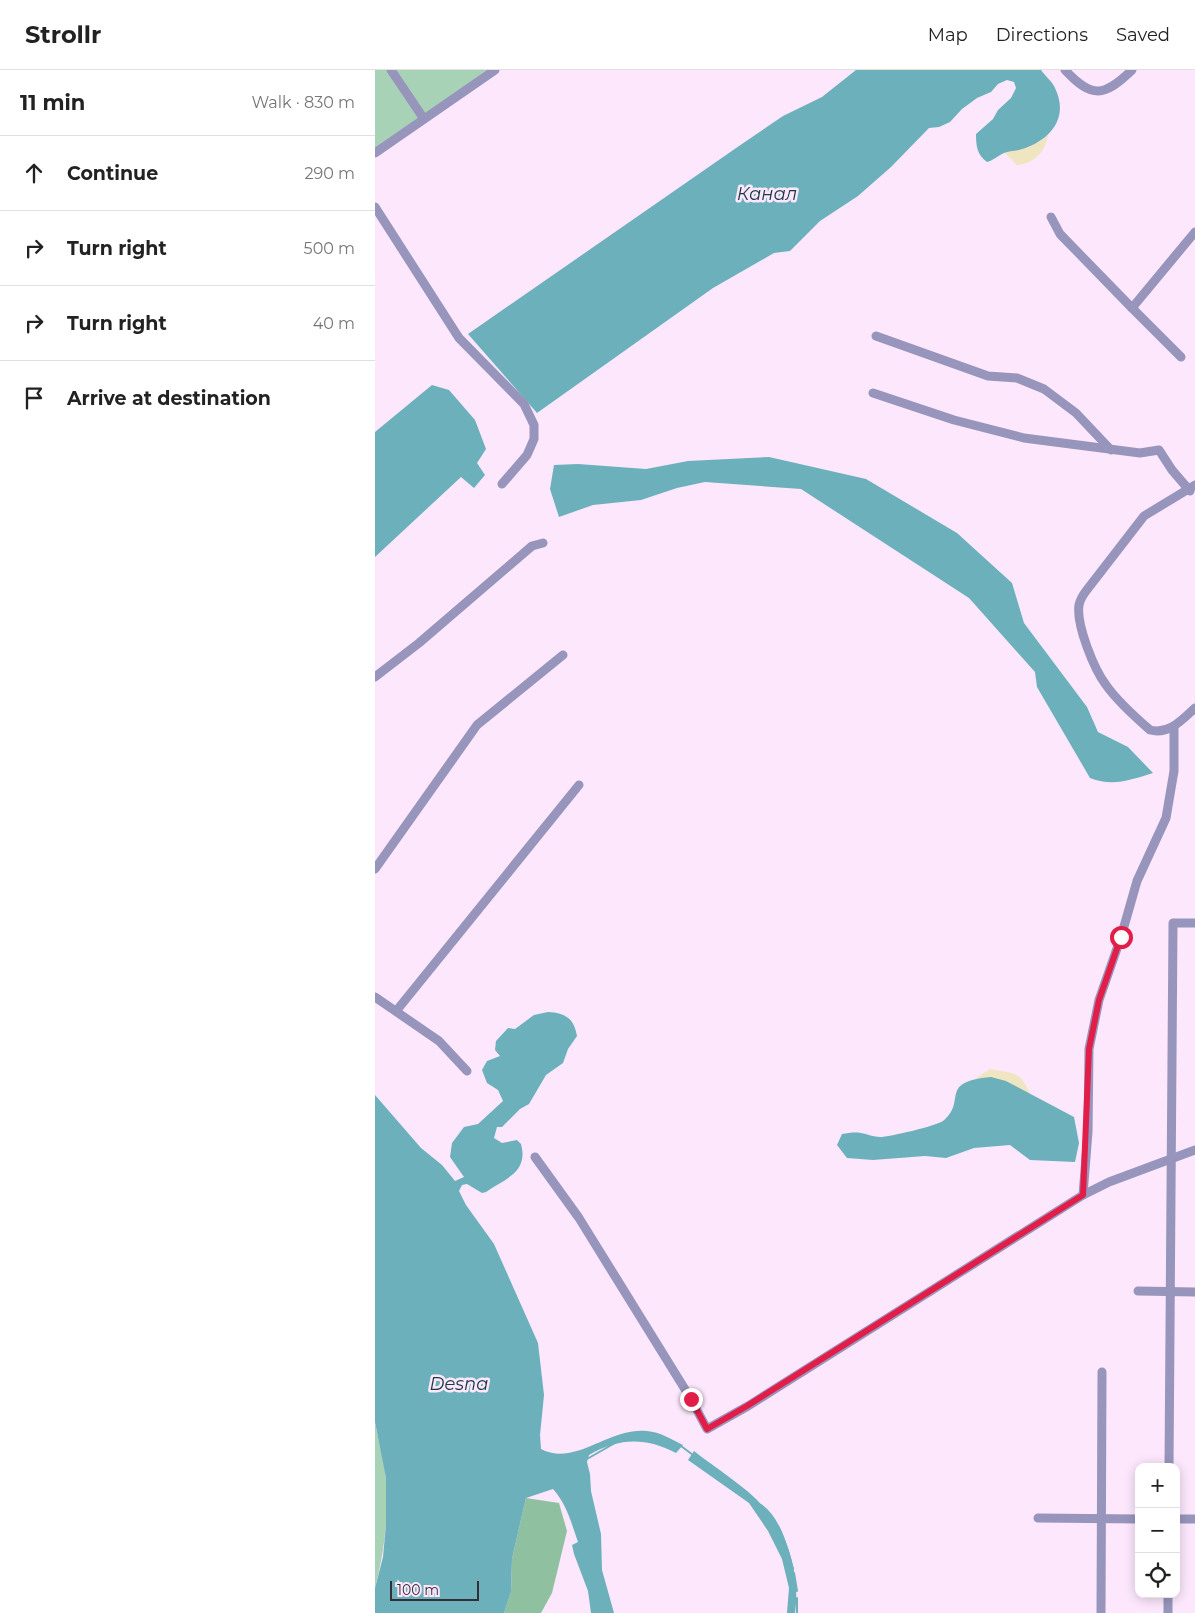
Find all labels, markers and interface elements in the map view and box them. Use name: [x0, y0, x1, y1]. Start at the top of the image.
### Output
text: Strollr: [25, 20, 101, 49]
text: Map: [928, 24, 968, 46]
text: Directions: [996, 24, 1088, 46]
text: Saved: [1116, 24, 1170, 46]
text: 11 min: [20, 90, 85, 115]
text: Walk · 830 m: [251, 93, 355, 112]
icon: ahead: [20, 159, 48, 187]
text: Continue: [67, 162, 158, 185]
text: 290 m: [304, 164, 355, 183]
water label: Канал: [737, 183, 797, 205]
icon: right: [20, 234, 48, 262]
text: Turn right: [67, 237, 167, 260]
text: 500 m: [304, 239, 355, 258]
icon: right: [20, 309, 48, 337]
text: Turn right: [67, 312, 167, 335]
text: 40 m: [313, 314, 355, 333]
icon: arrive: [20, 384, 48, 412]
text: Arrive at destination: [67, 387, 271, 410]
route start: [1110, 926, 1133, 949]
water label: Desna: [430, 1373, 488, 1395]
route end: [680, 1388, 703, 1411]
map controls: [1135, 1463, 1180, 1598]
button: +: [1135, 1463, 1180, 1508]
button: −: [1135, 1508, 1180, 1553]
button: locate: [1135, 1553, 1180, 1598]
scale bar: [390, 1578, 479, 1601]
text: 100 m: [397, 1581, 439, 1599]

